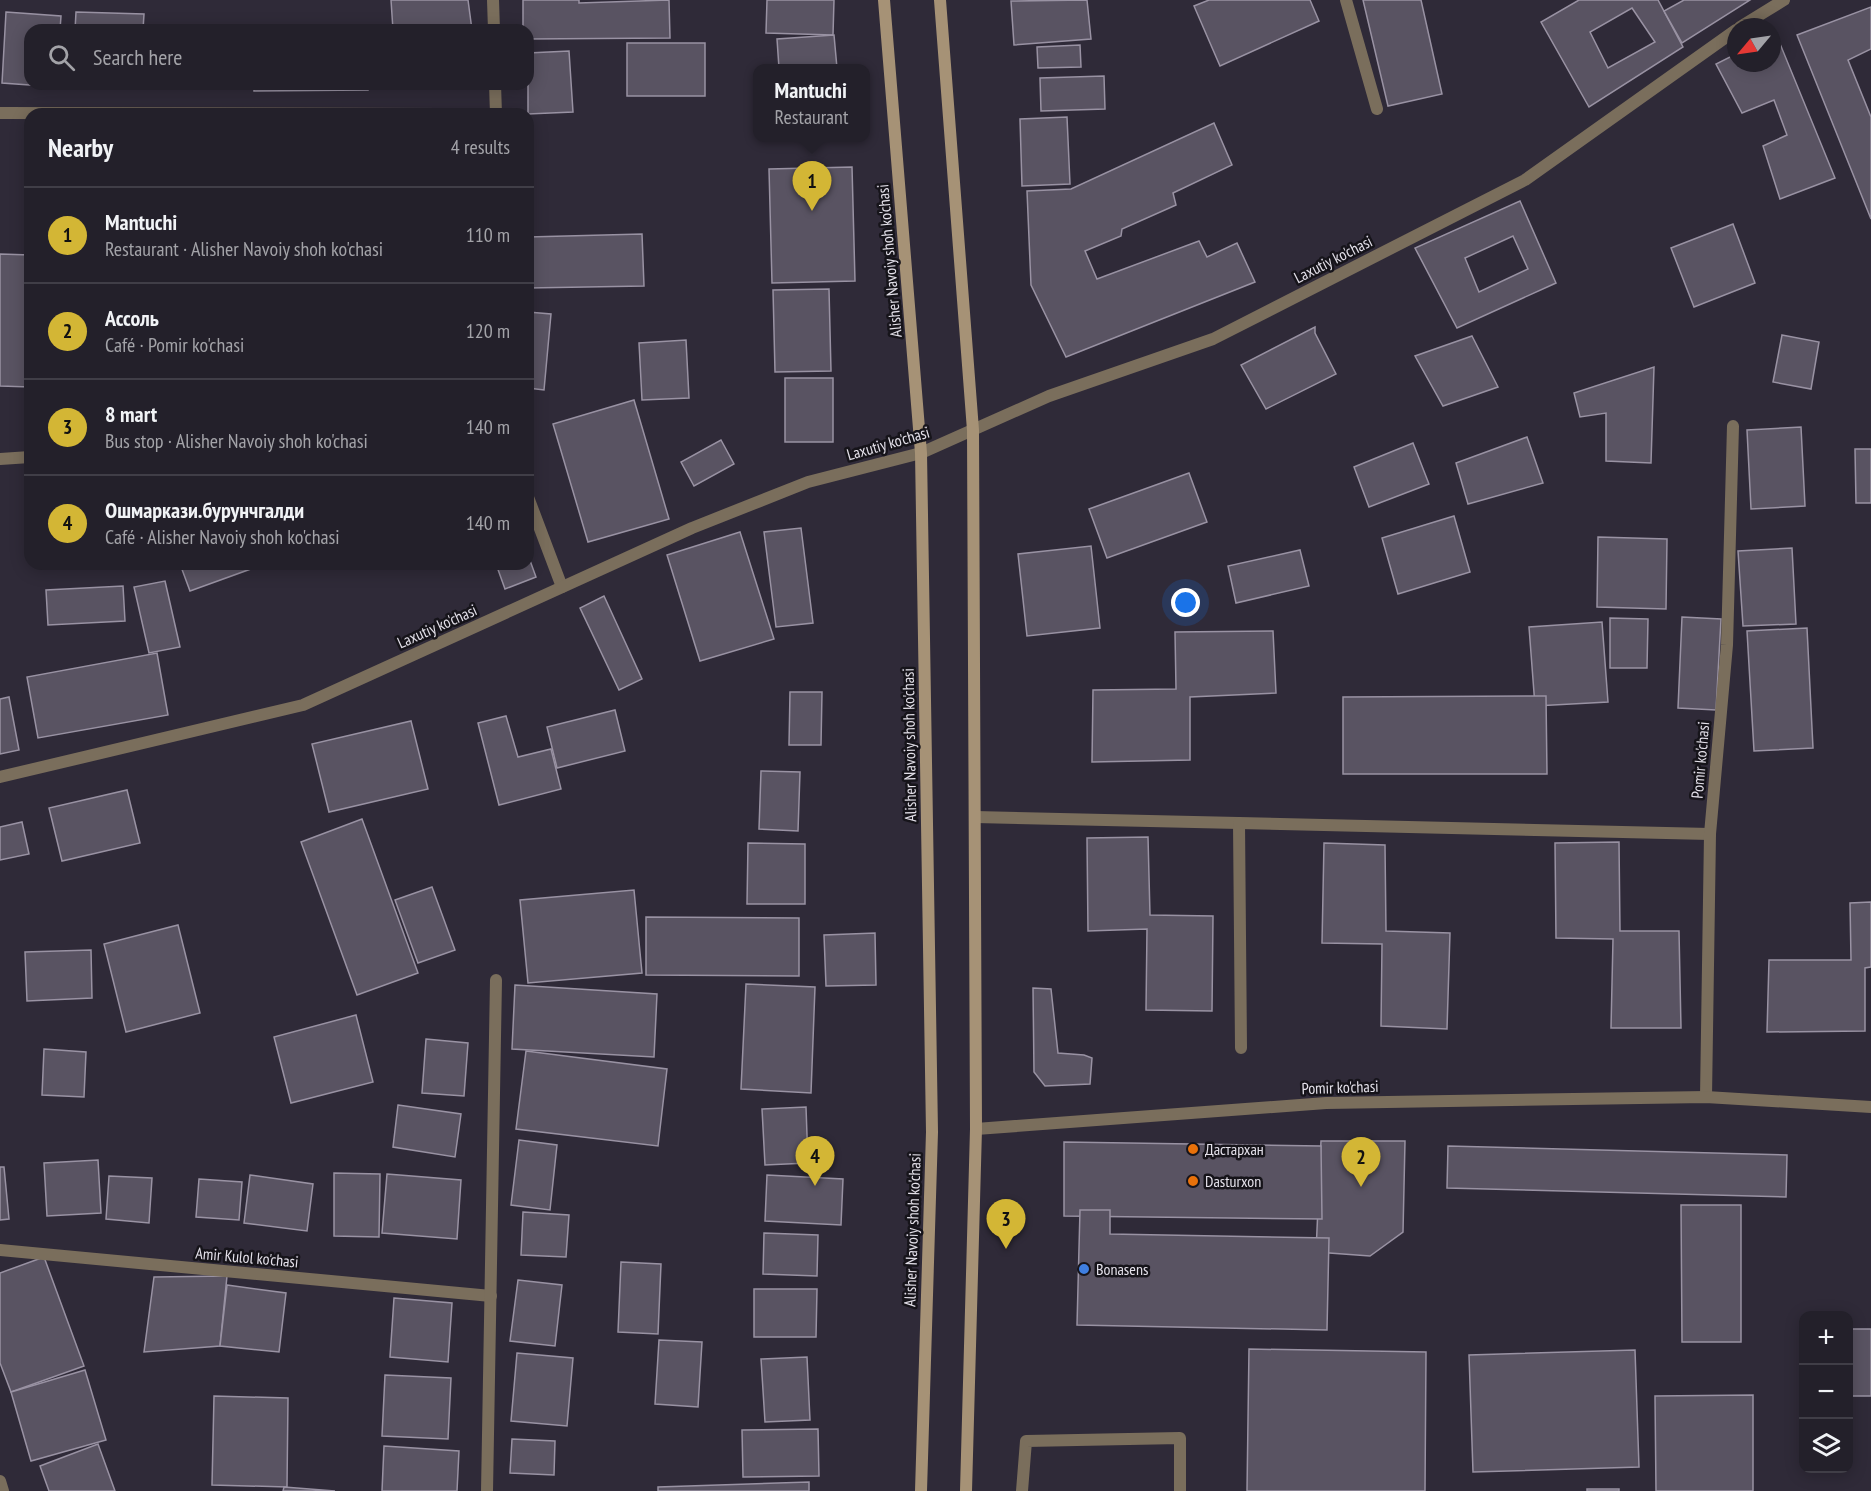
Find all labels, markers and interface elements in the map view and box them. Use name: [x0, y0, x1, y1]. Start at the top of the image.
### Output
north arrow: [1727, 18, 1781, 72]
search box: [24, 24, 534, 90]
icon: search: [45, 41, 78, 74]
text: Search here: [93, 43, 182, 71]
popup: [753, 64, 870, 142]
text: Mantuchi: [775, 76, 847, 104]
text: Restaurant: [775, 104, 848, 130]
text: Nearby: [48, 131, 113, 164]
text: 4 results: [451, 134, 510, 160]
pin: 1: [792, 162, 832, 211]
street label: Alisher Navoiy shoh ko'chasi: [872, 184, 906, 338]
text: Mantuchi: [105, 208, 177, 236]
text: 1: [63, 222, 72, 248]
text: 110 m: [466, 222, 510, 248]
street label: Laxutiy ko'chasi: [1291, 231, 1375, 287]
text: Restaurant · Alisher Navoiy shoh ko'chasi: [105, 236, 383, 262]
text: Ассоль: [105, 304, 159, 332]
text: 2: [63, 318, 72, 344]
text: 120 m: [466, 318, 510, 344]
text: Café · Pomir ko'chasi: [105, 332, 244, 358]
text: 8 mart: [105, 400, 157, 428]
text: 3: [63, 414, 72, 440]
text: 140 m: [466, 414, 510, 440]
street label: Laxutiy ko'chasi: [844, 422, 932, 464]
text: Bus stop · Alisher Navoiy shoh ko'chasi: [105, 428, 368, 454]
text: Ошмаркази.бурунчгалди: [105, 496, 304, 524]
text: 4: [63, 510, 72, 536]
text: 140 m: [466, 510, 510, 536]
text: Café · Alisher Navoiy shoh ko'chasi: [105, 524, 340, 550]
your location: [1171, 588, 1200, 617]
street label: Laxutiy ko'chasi: [394, 600, 480, 652]
street label: Alisher Navoiy shoh ko'chasi: [898, 668, 920, 822]
street label: Pomir ko'chasi: [1687, 721, 1713, 799]
street label: Pomir ko'chasi: [1301, 1076, 1379, 1098]
pin: 4: [796, 1136, 834, 1186]
pin: 2: [1342, 1138, 1380, 1187]
place label: Дастархан: [1205, 1139, 1264, 1159]
marker: Дастархан: [1186, 1142, 1200, 1156]
street label: Alisher Navoiy shoh ko'chasi: [899, 1153, 925, 1307]
place label: Dasturxon: [1205, 1171, 1261, 1191]
marker: Dasturxon: [1186, 1174, 1200, 1188]
pin: 3: [986, 1200, 1026, 1249]
street label: Amir Kulol ko'chasi: [195, 1243, 299, 1271]
place label: Bonasens: [1096, 1259, 1148, 1279]
marker: Bonasens: [1077, 1262, 1091, 1276]
map controls: [1799, 1311, 1853, 1473]
button: +: [1799, 1311, 1853, 1365]
button: −: [1799, 1365, 1853, 1419]
button: layers: [1799, 1419, 1853, 1473]

